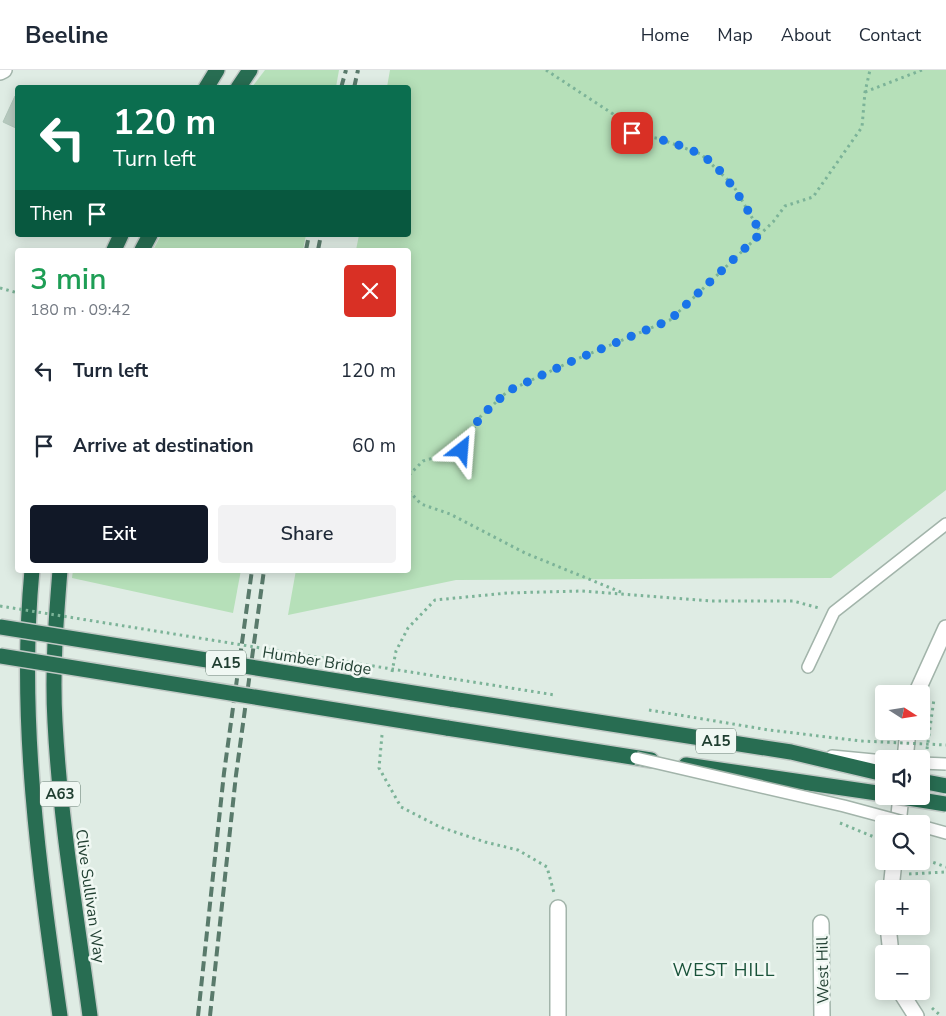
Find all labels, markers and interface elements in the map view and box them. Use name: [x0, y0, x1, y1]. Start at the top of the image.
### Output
text: Beeline: [25, 19, 108, 51]
text: Home: [641, 23, 689, 47]
text: Map: [717, 23, 753, 47]
text: About: [781, 23, 831, 47]
text: Contact: [859, 23, 921, 47]
text: 120 m: [113, 99, 216, 146]
icon: left: [30, 105, 95, 170]
pin: [611, 112, 653, 154]
icon: arrive: [618, 119, 646, 147]
text: Turn left: [113, 144, 196, 174]
icon: arrive: [83, 200, 111, 228]
text: Then: [30, 201, 73, 227]
text: 3 min: [30, 259, 106, 300]
button: close: [344, 265, 396, 317]
text: 180 m · 09:42: [30, 299, 131, 321]
icon: left: [30, 357, 58, 385]
text: Turn left: [73, 358, 148, 384]
text: 120 m: [341, 358, 396, 384]
position arrow: [435, 423, 487, 475]
icon: arrive: [30, 432, 58, 460]
text: Arrive at destination: [73, 433, 254, 459]
text: 60 m: [352, 433, 396, 459]
button: Exit: [30, 505, 208, 563]
button: Share: [218, 505, 396, 563]
street label: Humber Bridge: [261, 642, 373, 680]
road number: A15: [206, 650, 246, 676]
north arrow: [875, 685, 930, 740]
map controls: [875, 685, 930, 1000]
road number: A15: [696, 728, 736, 754]
button: sound: [875, 750, 930, 805]
road number: A63: [40, 782, 80, 806]
button: search: [875, 815, 930, 870]
street label: Clive Sullivan Way: [70, 828, 110, 965]
button: +: [875, 880, 930, 935]
street label: West Hill: [811, 936, 835, 1004]
button: −: [875, 945, 930, 1000]
district label: WEST HILL: [672, 958, 776, 982]

